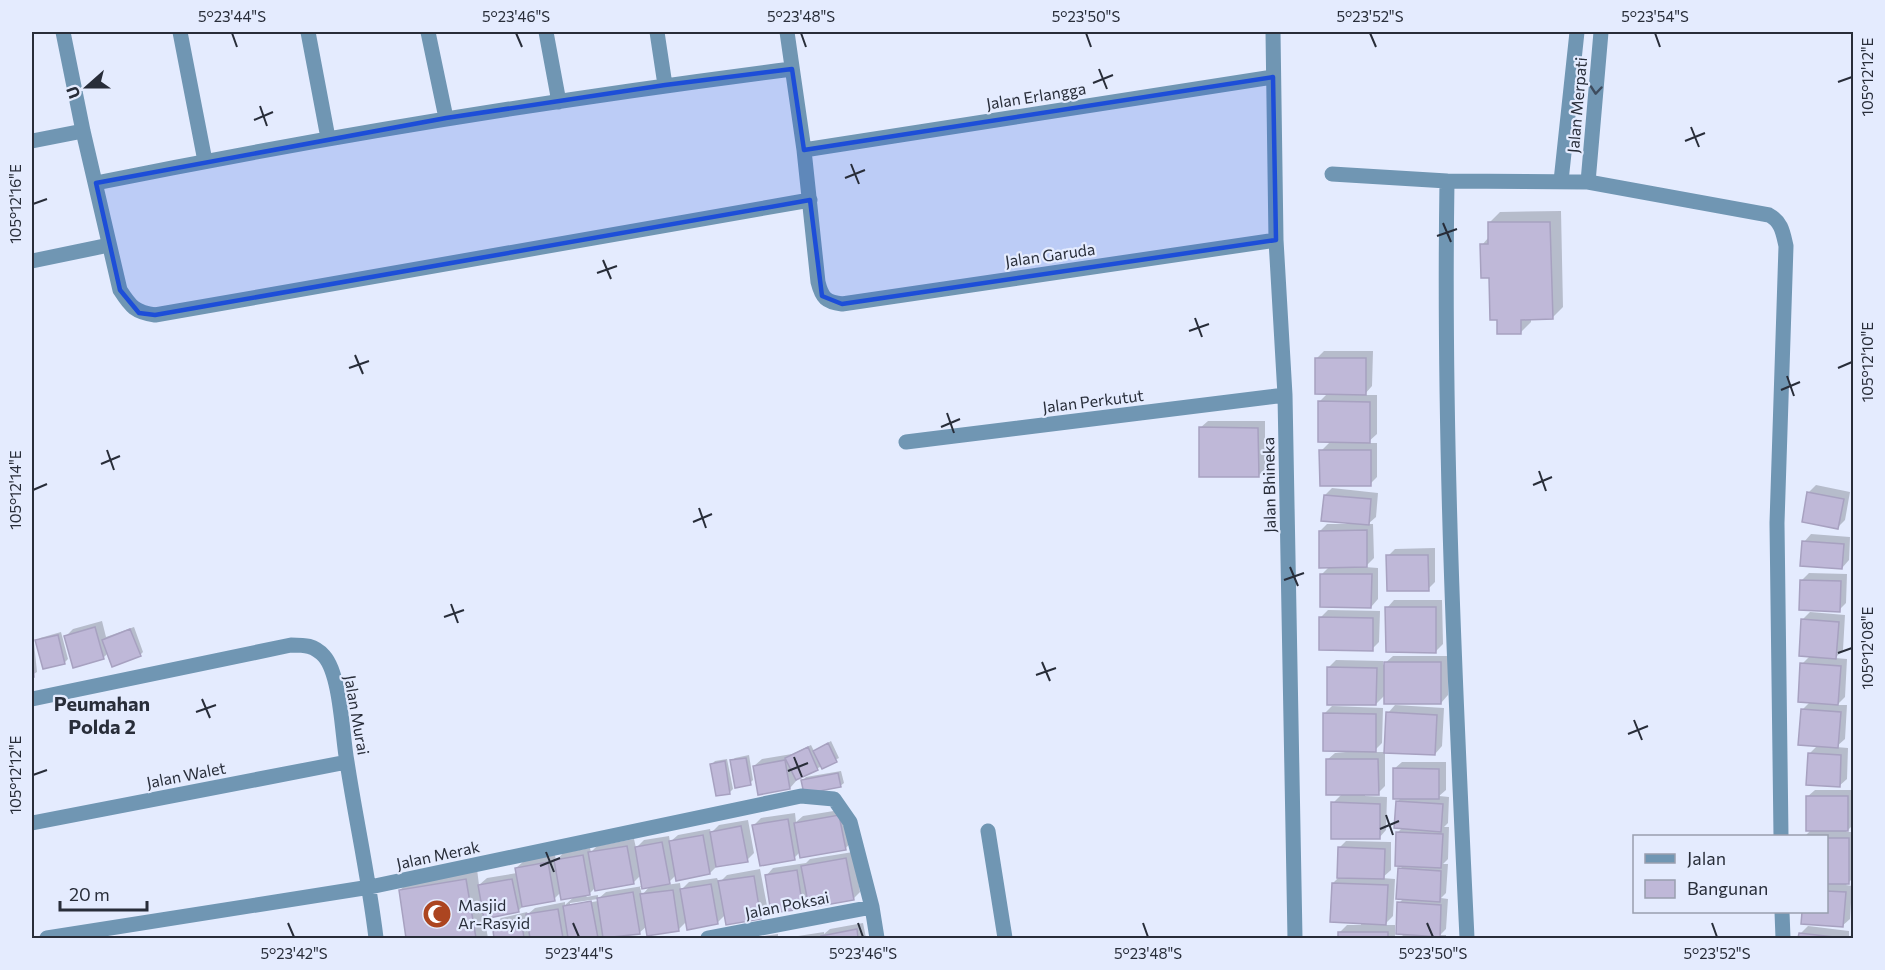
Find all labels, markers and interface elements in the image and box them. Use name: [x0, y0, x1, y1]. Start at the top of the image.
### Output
text: 5°23'44"S: [198, 7, 266, 25]
text: 5°23'46"S: [482, 7, 550, 25]
text: 5°23'48"S: [767, 7, 835, 25]
text: 5°23'50"S: [1052, 7, 1120, 25]
text: 5°23'52"S: [1337, 7, 1404, 25]
text: 5°23'54"S: [1621, 7, 1689, 25]
text: 105°12'12"E: [1858, 37, 1876, 116]
street label: Jalan Merpati: [1563, 56, 1590, 154]
north arrow: [57, 57, 117, 117]
street label: Jalan Erlangga: [985, 78, 1087, 113]
text: U: [62, 84, 83, 101]
one-way arrow: [1590, 85, 1603, 94]
text: 105°12'16"E: [6, 164, 24, 244]
street label: Jalan Garuda: [1004, 239, 1096, 270]
text: 105°12'10"E: [1858, 322, 1876, 402]
street label: Jalan Perkutut: [1041, 385, 1145, 416]
street label: Jalan Bhineka: [1258, 437, 1279, 533]
text: 105°12'14"E: [6, 450, 24, 530]
text: 105°12'08"E: [1858, 606, 1876, 690]
street label: Jalan Murai: [341, 674, 374, 756]
district label: Peumahan Polda 2: [54, 691, 150, 738]
text: 105°12'12"E: [6, 735, 24, 814]
street label: Jalan Walet: [145, 757, 228, 792]
legend: [1633, 835, 1828, 913]
street label: Jalan Merak: [395, 836, 482, 873]
text: Jalan: [1687, 847, 1726, 869]
scale bar: [60, 874, 147, 912]
text: Bangunan: [1687, 877, 1768, 899]
text: 20 m: [69, 883, 110, 905]
street label: Jalan Poksai: [743, 887, 831, 922]
place label: Masjid Ar-Rasyid: [458, 895, 530, 932]
mosque icon: Masjid Ar-Rasyid: [421, 898, 453, 930]
text: 5°23'42"S: [260, 944, 328, 962]
text: 5°23'44"S: [545, 944, 613, 962]
text: 5°23'46"S: [829, 944, 897, 962]
text: 5°23'48"S: [1114, 944, 1182, 962]
text: 5°23'50"S: [1399, 944, 1467, 962]
text: 5°23'52"S: [1684, 944, 1751, 962]

